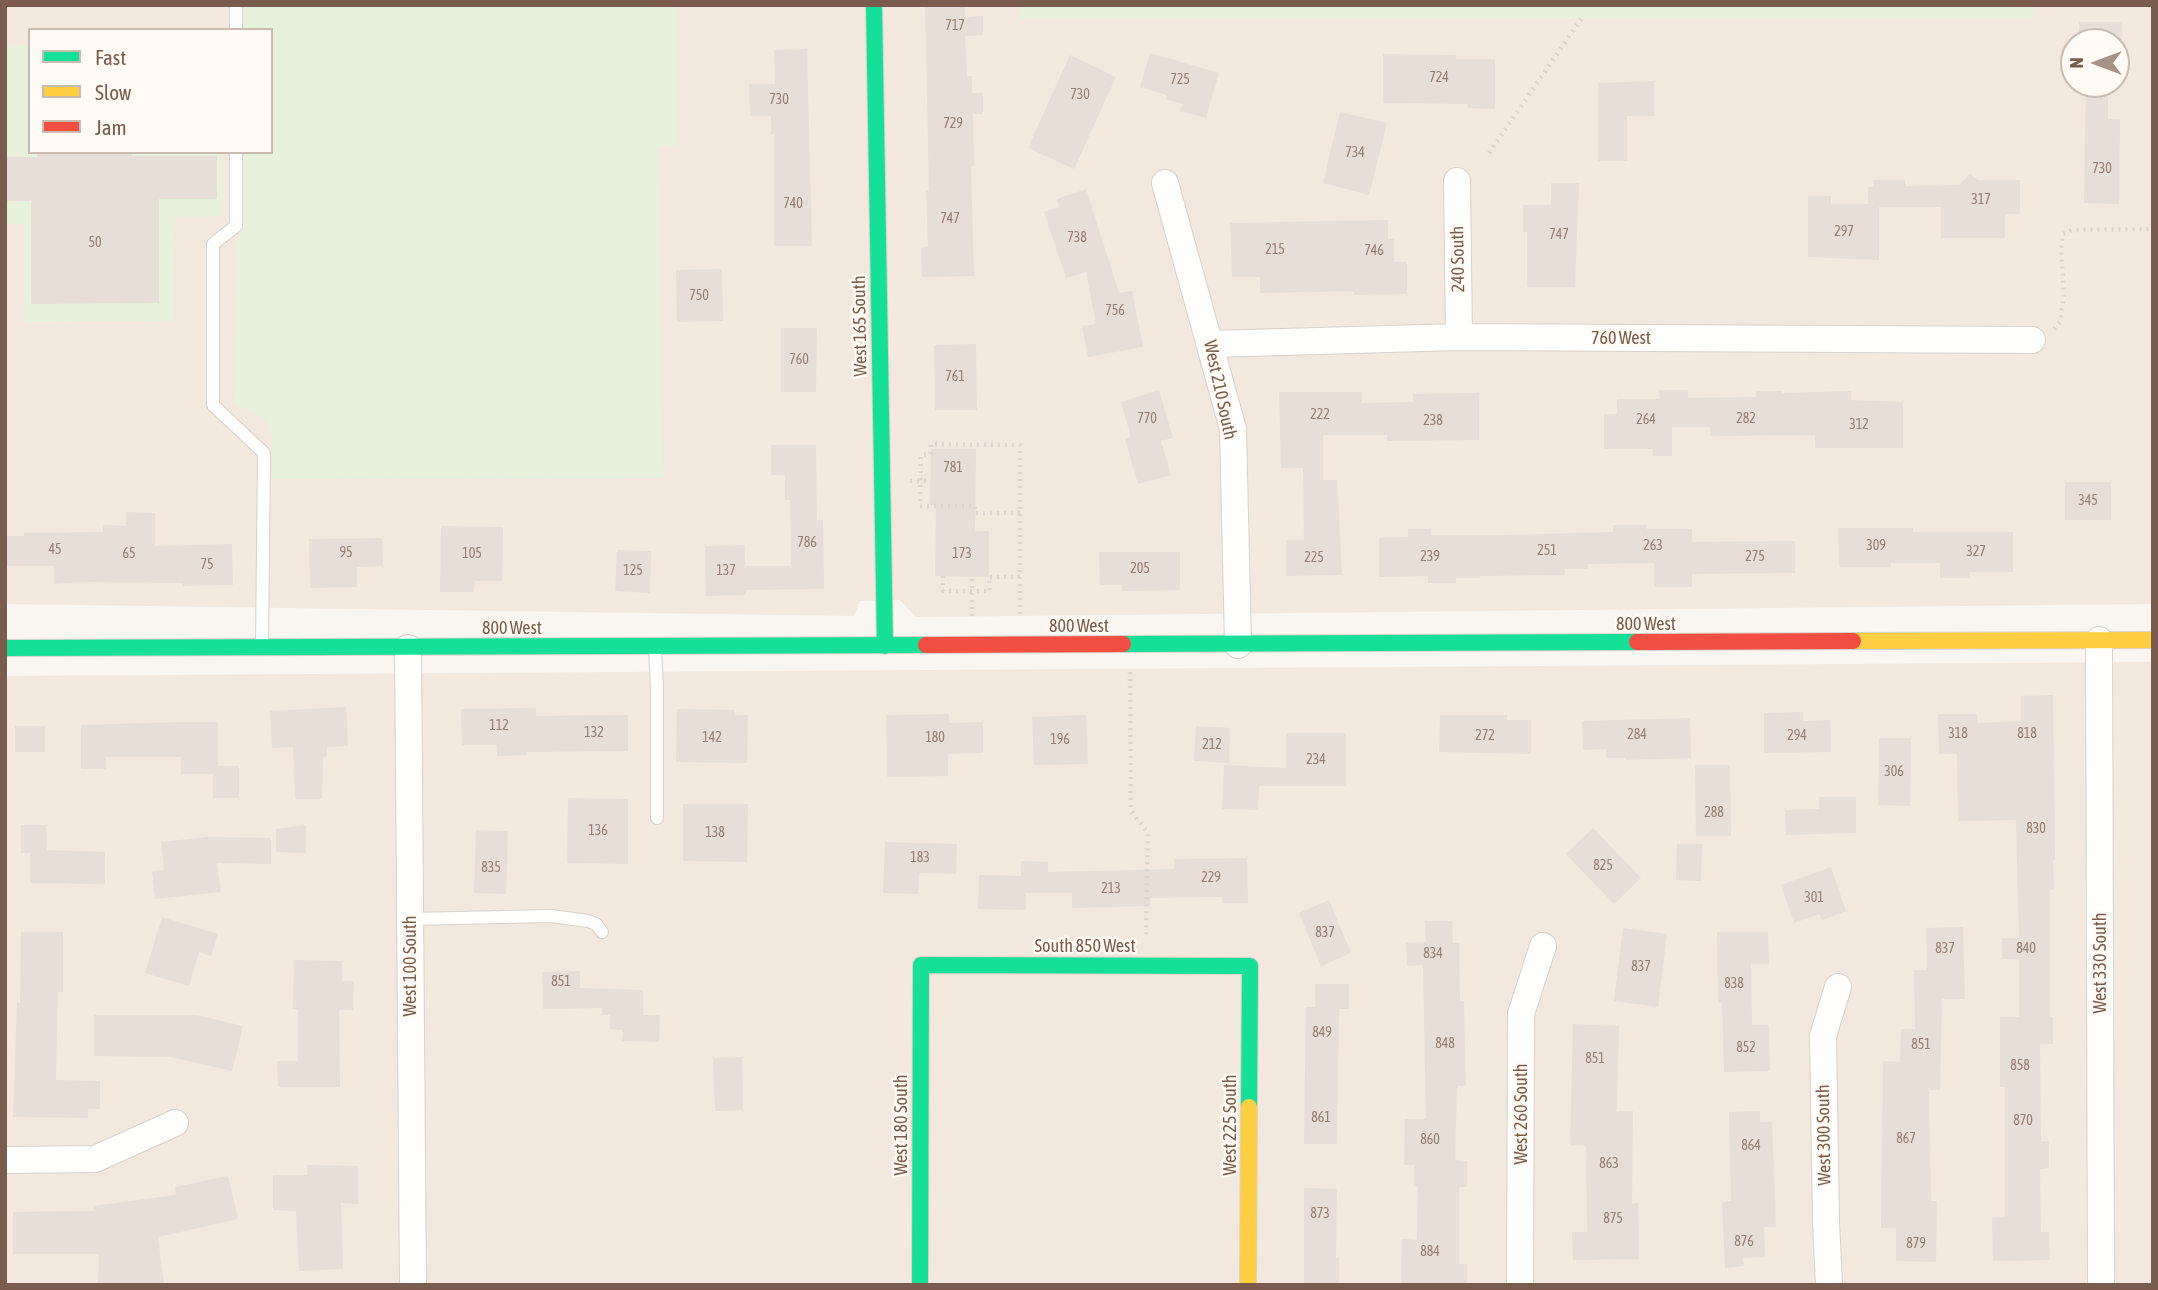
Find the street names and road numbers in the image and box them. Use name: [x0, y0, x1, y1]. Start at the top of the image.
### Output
street label: 240 South: [1447, 226, 1469, 292]
street label: West 165 South: [848, 275, 872, 377]
street label: 760 West: [1591, 327, 1651, 349]
street label: West 210 South: [1199, 338, 1241, 442]
street label: 800 West: [1616, 613, 1676, 635]
street label: 800 West: [1049, 615, 1109, 637]
street label: 800 West: [482, 617, 542, 639]
street label: West 330 South: [2089, 912, 2111, 1014]
street label: West 100 South: [399, 915, 421, 1017]
street label: South 850 West: [1034, 935, 1136, 957]
street label: West 260 South: [1510, 1063, 1532, 1165]
street label: West 180 South: [890, 1074, 912, 1176]
street label: West 225 South: [1219, 1074, 1241, 1176]
street label: West 300 South: [1812, 1084, 1836, 1186]

